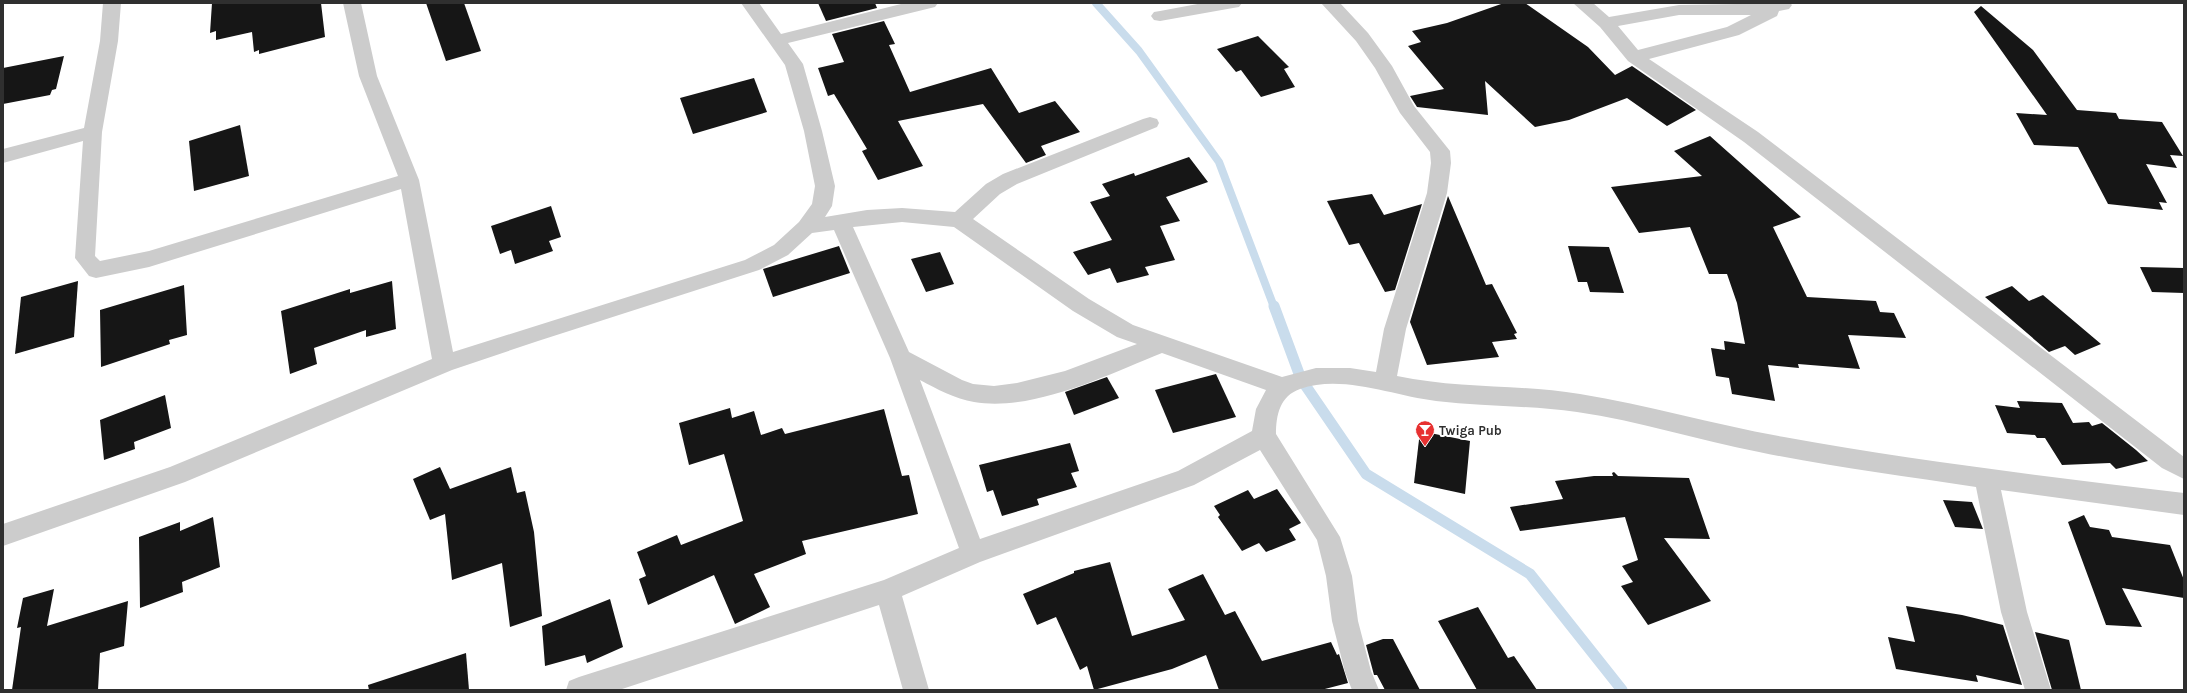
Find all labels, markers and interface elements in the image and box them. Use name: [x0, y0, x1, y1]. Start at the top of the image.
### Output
bar icon: Twiga Pub: [1414, 419, 1436, 447]
place label: Twiga Pub: [1439, 423, 1502, 438]

